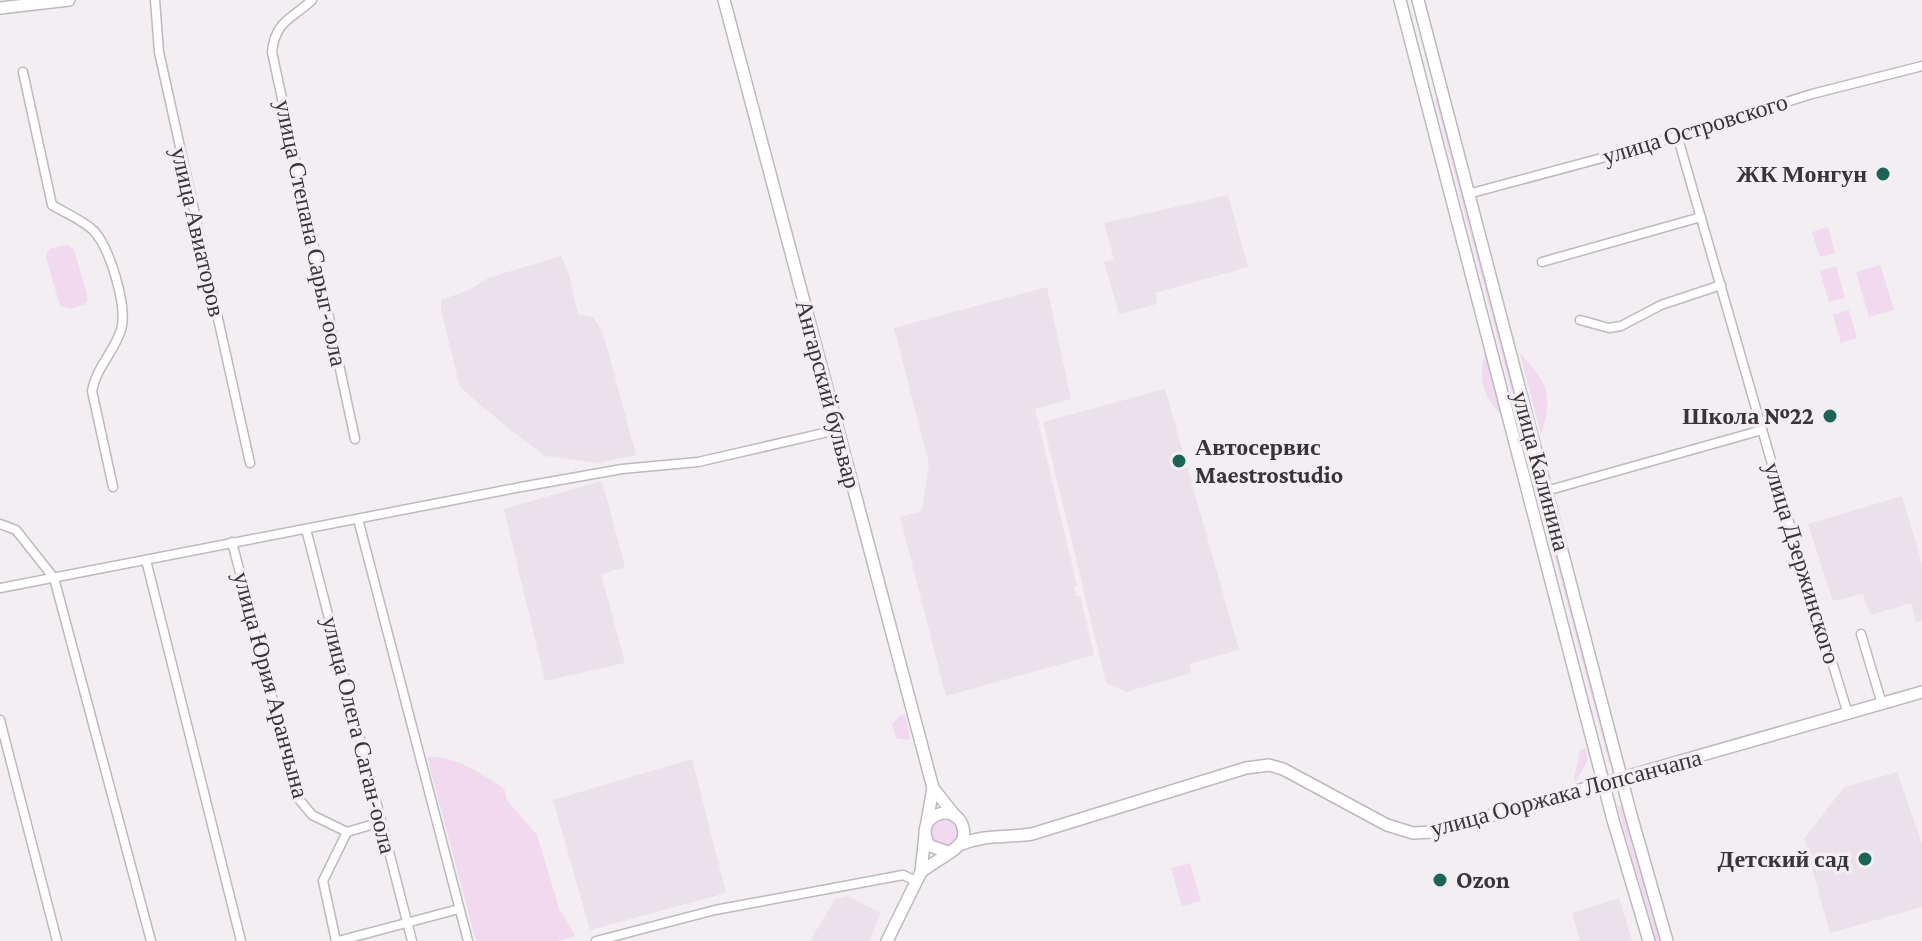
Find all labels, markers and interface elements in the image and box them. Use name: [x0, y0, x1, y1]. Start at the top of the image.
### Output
street label: улица Островского: [1599, 88, 1791, 170]
street label: улица Степана Сарыг-оола: [270, 97, 353, 369]
street label: улица Авиаторов: [166, 145, 231, 319]
place label: ЖК Монгун: [1736, 160, 1867, 187]
marker: ЖК Монгун: [1874, 165, 1892, 183]
street label: Ангарский бульвар: [790, 297, 867, 491]
street label: улица Калинина: [1507, 388, 1576, 554]
place label: Школа №22: [1682, 402, 1814, 429]
marker: Школа №22: [1821, 407, 1839, 425]
place label: Автосервис Maestrostudio: [1195, 433, 1343, 488]
marker: Автосервис Maestrostudio: [1170, 452, 1188, 470]
street label: улица Дзержинского: [1759, 459, 1846, 667]
street label: улица Юрия Аранчына: [228, 569, 315, 801]
street label: улица Олега Саган-оола: [317, 613, 402, 857]
street label: улица Ооржака Лопсанчапа: [1427, 743, 1705, 842]
place label: Детский сад: [1718, 845, 1849, 872]
marker: Детский сад: [1856, 850, 1874, 868]
place label: Ozon: [1456, 866, 1510, 893]
marker: Ozon: [1431, 871, 1449, 889]

